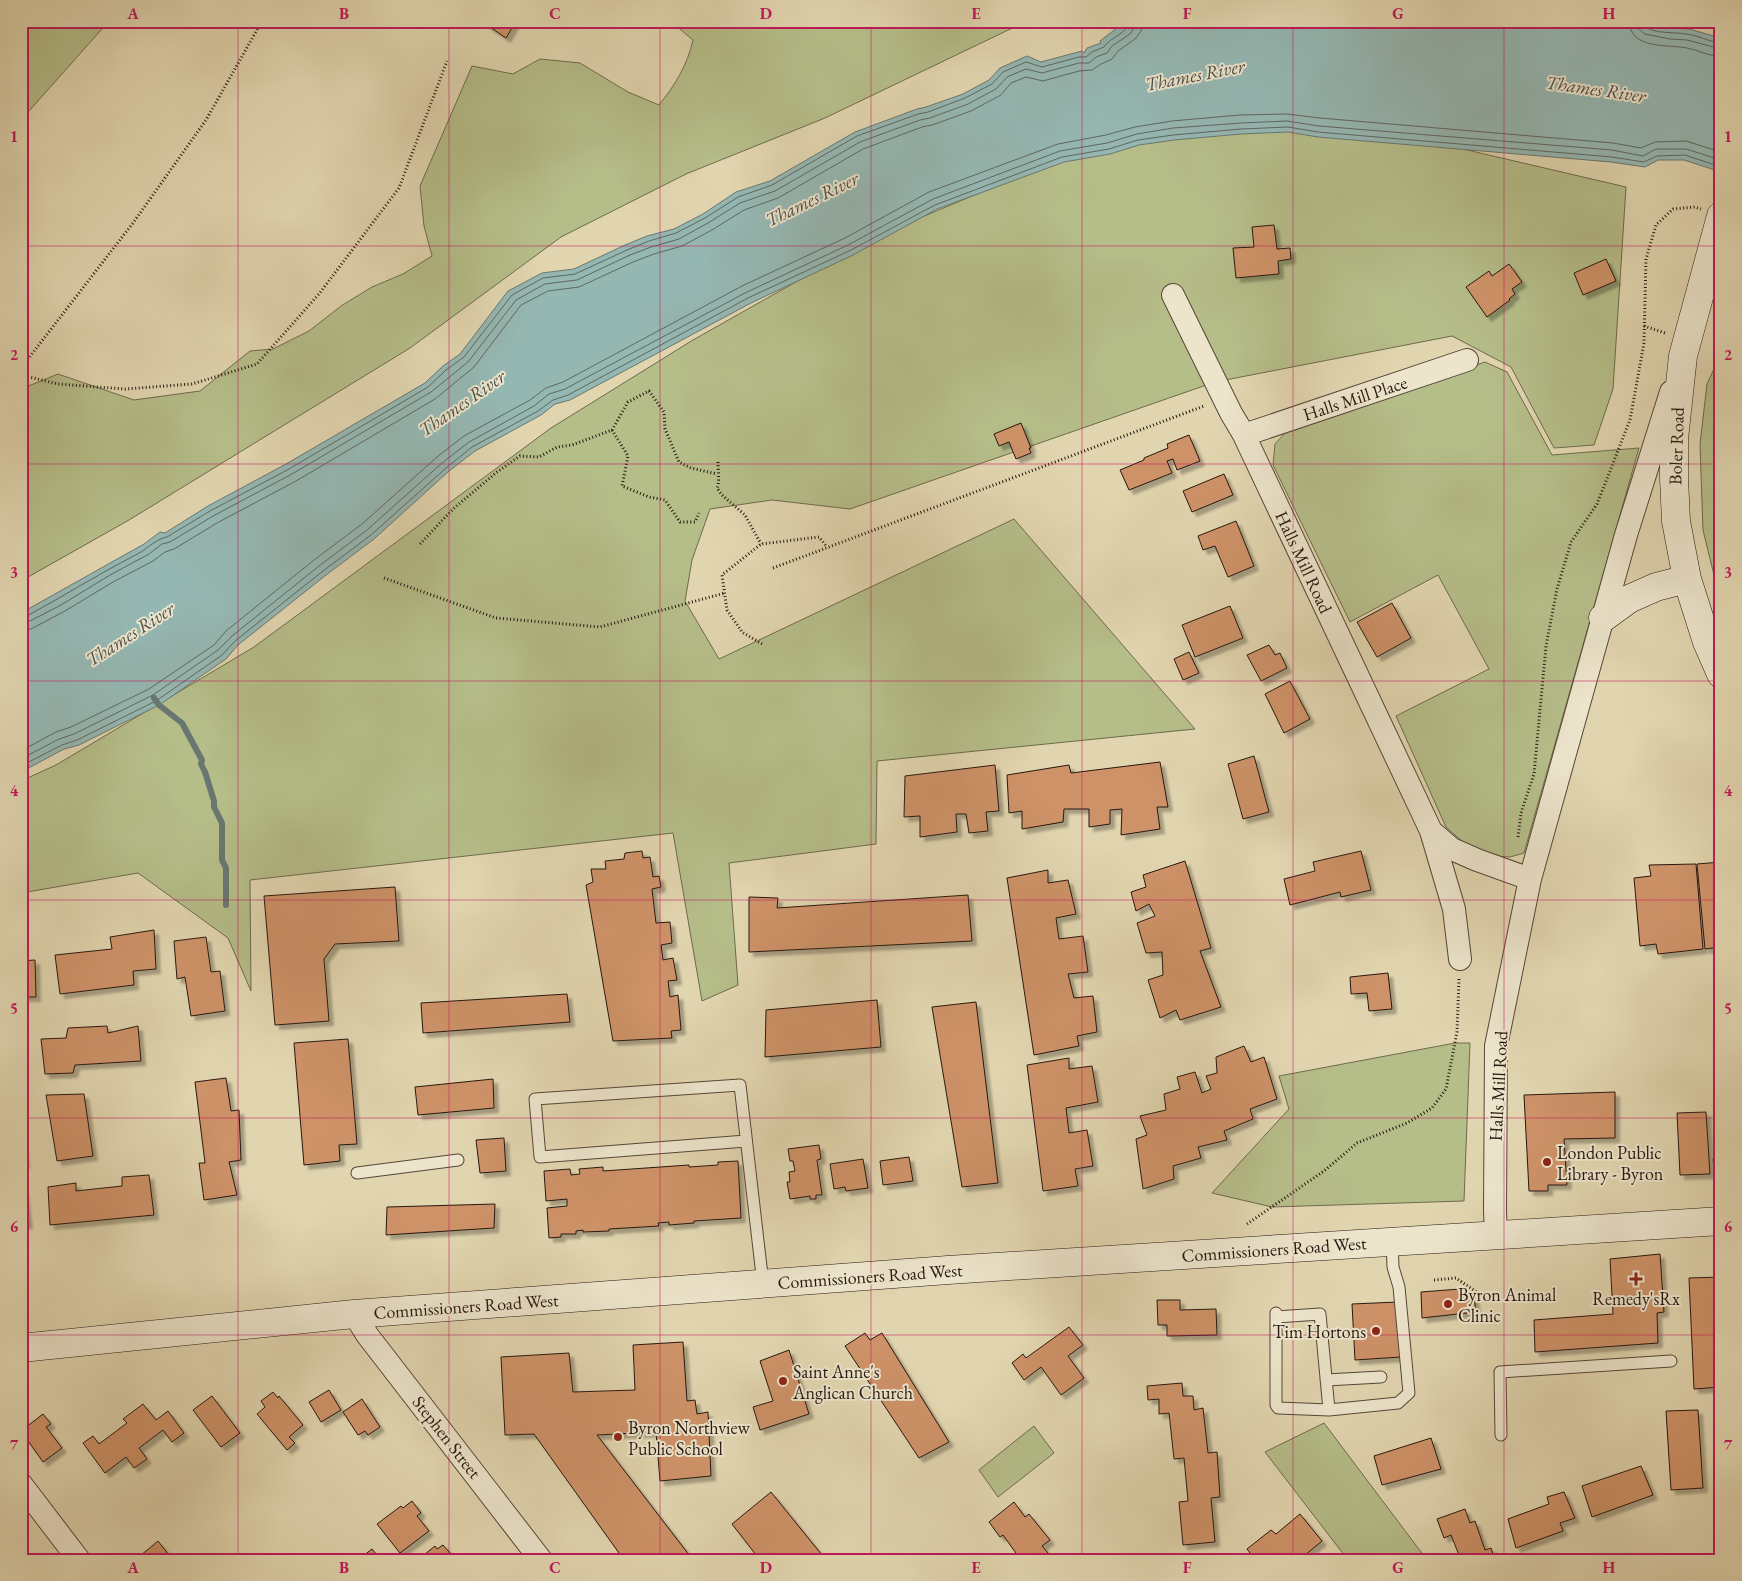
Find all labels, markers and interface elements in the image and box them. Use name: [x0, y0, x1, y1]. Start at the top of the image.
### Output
text: A: [126, 3, 139, 24]
text: B: [339, 3, 349, 24]
text: C: [549, 3, 561, 24]
text: D: [760, 3, 772, 24]
text: E: [971, 3, 981, 24]
text: F: [1183, 3, 1192, 24]
text: G: [1392, 3, 1404, 24]
text: H: [1603, 3, 1616, 24]
water label: Thames River: [1143, 53, 1248, 97]
water label: Thames River: [1544, 70, 1648, 108]
text: 1: [10, 126, 18, 147]
text: 1: [1724, 126, 1732, 147]
water label: Thames River: [761, 165, 863, 232]
text: 2: [10, 344, 19, 365]
text: 2: [1724, 344, 1733, 365]
water label: Thames River: [414, 363, 511, 442]
street label: Halls Mill Place: [1300, 370, 1410, 426]
street label: Boler Road: [1663, 406, 1689, 485]
street label: Halls Mill Road: [1270, 507, 1338, 618]
text: 3: [10, 562, 18, 583]
text: 3: [1724, 562, 1732, 583]
water label: Thames River: [81, 596, 180, 672]
text: 4: [10, 780, 19, 801]
text: 4: [1724, 780, 1733, 801]
text: 5: [10, 998, 18, 1019]
text: 5: [1724, 998, 1732, 1019]
street label: Halls Mill Road: [1484, 1029, 1512, 1142]
place label: London Public Library - Byron: [1557, 1141, 1664, 1185]
marker: London Public Library - Byron: [1541, 1156, 1553, 1168]
text: 6: [10, 1216, 19, 1237]
text: 6: [1724, 1216, 1733, 1237]
street label: Commissioners Road West: [1181, 1231, 1368, 1267]
street label: Commissioners Road West: [777, 1258, 964, 1294]
marker: Remedy'sRx: [1630, 1273, 1642, 1285]
place label: Byron Animal Clinic: [1458, 1283, 1556, 1327]
place label: Remedy'sRx: [1592, 1287, 1680, 1310]
street label: Commissioners Road West: [373, 1288, 560, 1324]
marker: Byron Animal Clinic: [1442, 1298, 1454, 1310]
place label: Tim Hortons: [1273, 1320, 1366, 1343]
marker: Tim Hortons: [1370, 1325, 1382, 1337]
place label: Saint Anne's Anglican Church: [792, 1360, 913, 1404]
marker: Saint Anne's Anglican Church: [777, 1375, 789, 1387]
street label: Stephen Street: [407, 1391, 487, 1483]
place label: Byron Northview Public School: [628, 1416, 750, 1460]
marker: Byron Northview Public School: [612, 1431, 624, 1443]
text: 7: [10, 1434, 19, 1455]
text: 7: [1724, 1434, 1733, 1455]
text: A: [126, 1557, 139, 1578]
text: B: [339, 1557, 349, 1578]
text: C: [549, 1557, 561, 1578]
text: D: [760, 1557, 772, 1578]
text: E: [971, 1557, 981, 1578]
text: F: [1183, 1557, 1192, 1578]
text: G: [1392, 1557, 1404, 1578]
text: H: [1603, 1557, 1616, 1578]

